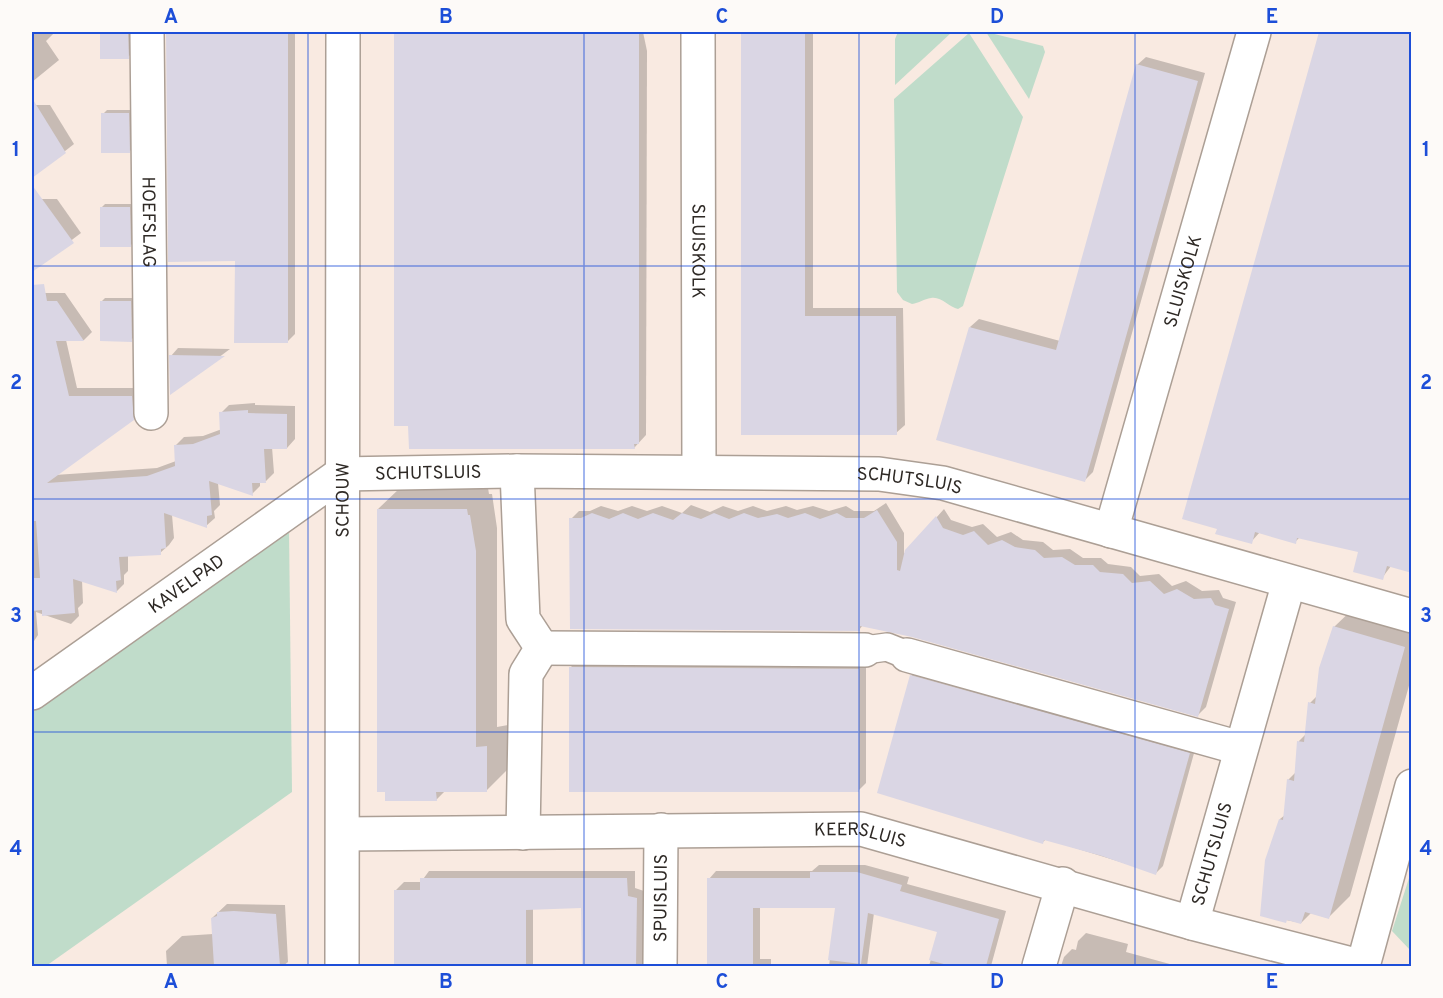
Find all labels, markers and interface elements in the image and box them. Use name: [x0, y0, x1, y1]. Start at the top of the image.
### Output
text: A: [164, 5, 178, 31]
text: B: [439, 5, 453, 31]
text: C: [716, 5, 728, 31]
text: D: [990, 5, 1004, 31]
text: E: [1266, 5, 1278, 31]
text: 1: [12, 138, 20, 164]
text: 1: [1422, 138, 1430, 164]
street label: HOEFSLAG: [136, 176, 159, 268]
street label: SLUISKOLK: [685, 203, 709, 299]
street label: SLUISKOLK: [1160, 232, 1208, 330]
text: 2: [10, 371, 22, 397]
text: 2: [1420, 371, 1432, 397]
street label: SCHOUW: [332, 462, 356, 538]
street label: SCHUTSLUIS: [375, 462, 482, 486]
street label: SCHUTSLUIS: [857, 464, 965, 501]
street label: KAVELPAD: [144, 550, 230, 620]
text: 3: [10, 604, 22, 630]
text: 3: [1420, 604, 1432, 630]
street label: SCHUTSLUIS: [1187, 800, 1239, 909]
street label: KEERSLUIS: [814, 819, 909, 854]
text: 4: [10, 837, 22, 863]
text: 4: [1420, 837, 1432, 863]
street label: SPUISLUIS: [650, 854, 674, 942]
text: A: [164, 970, 178, 996]
text: B: [439, 970, 453, 996]
text: C: [716, 970, 728, 996]
text: D: [990, 970, 1004, 996]
text: E: [1266, 970, 1278, 996]

